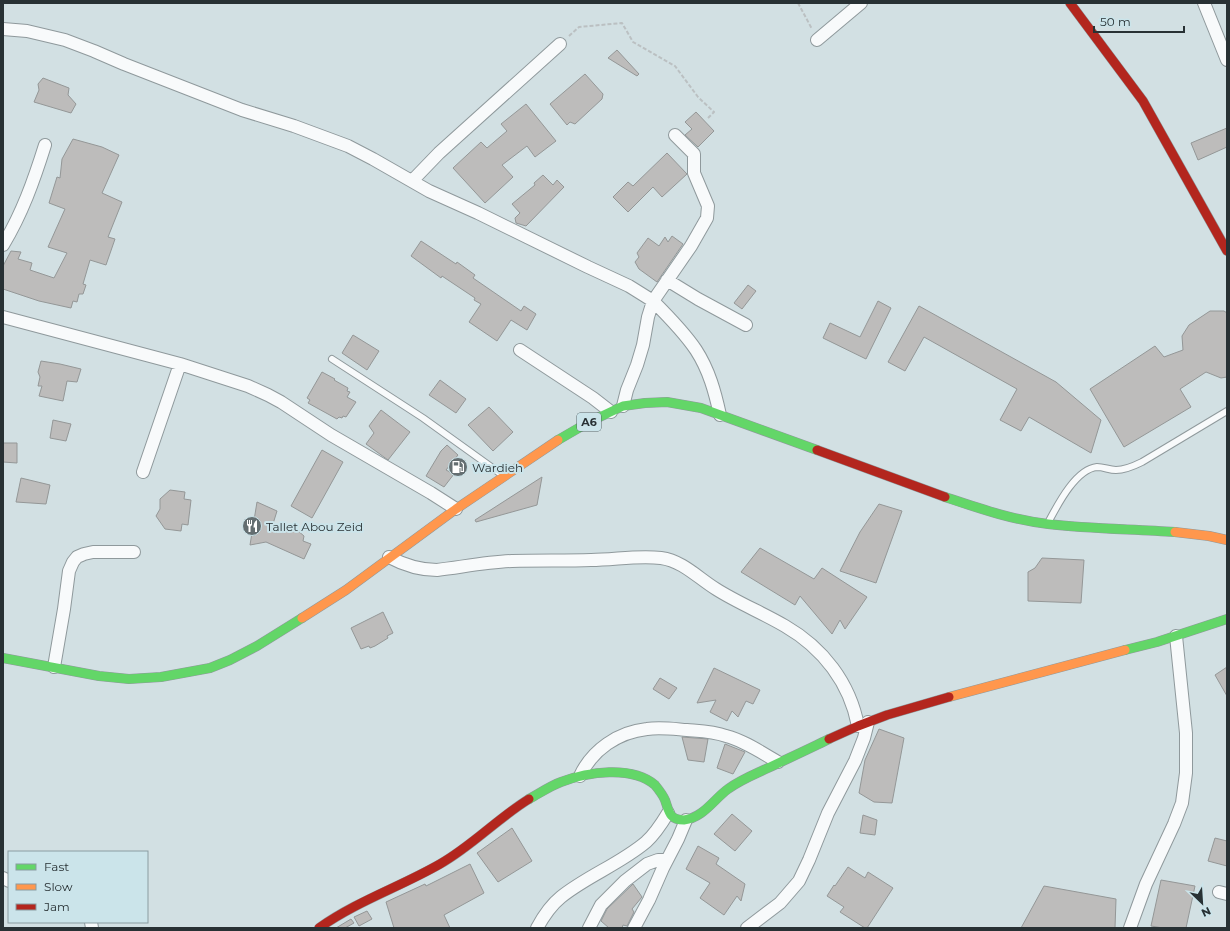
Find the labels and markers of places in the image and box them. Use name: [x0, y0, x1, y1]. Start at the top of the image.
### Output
fuel station icon: Wardieh: [447, 456, 469, 478]
place label: Wardieh: [472, 460, 523, 475]
restaurant icon: Tallet Abou Zeid: [241, 515, 263, 537]
place label: Tallet Abou Zeid: [266, 519, 363, 534]

